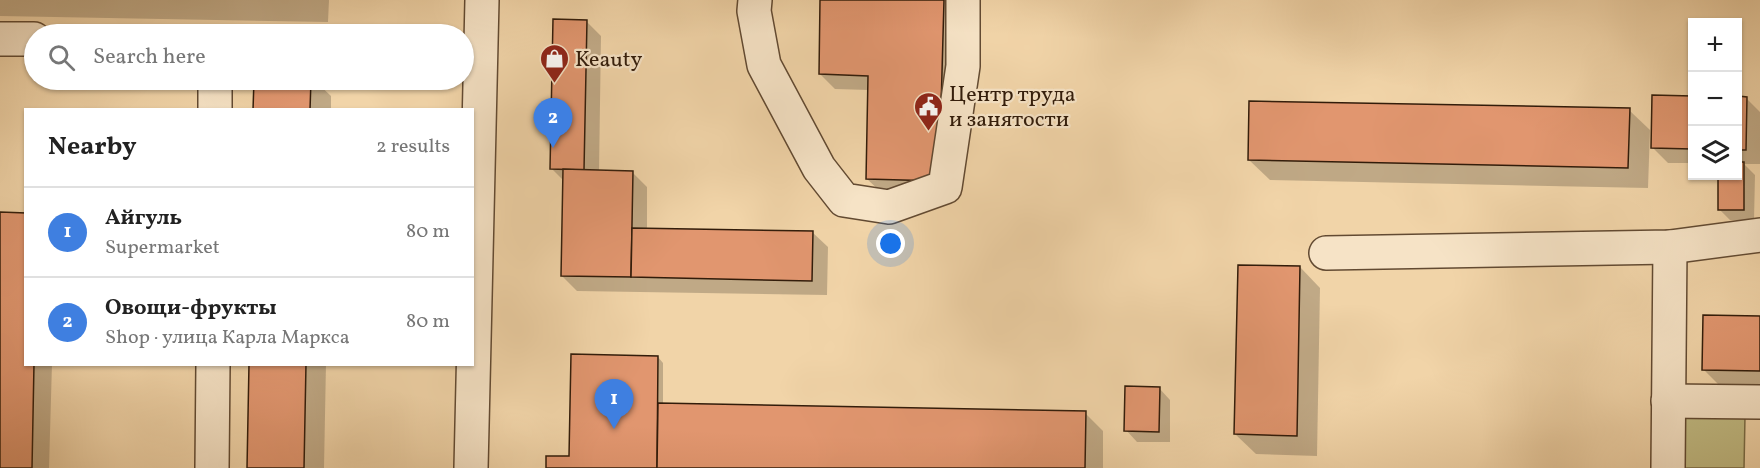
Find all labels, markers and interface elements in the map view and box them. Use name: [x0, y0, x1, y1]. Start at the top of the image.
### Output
map controls: [1688, 18, 1742, 180]
button: +: [1688, 18, 1742, 72]
search box: [24, 24, 474, 90]
icon: search: [45, 41, 78, 74]
text: Search here: [93, 42, 206, 73]
shop icon: Keauty: [538, 42, 570, 84]
place label: Keauty: [575, 45, 643, 76]
button: −: [1688, 72, 1742, 126]
place label: Центр труда и занятости: [949, 80, 1076, 136]
public building icon: Центр труда и занятости: [912, 90, 944, 132]
pin: 2: [534, 98, 572, 148]
button: layers: [1688, 126, 1742, 180]
text: Nearby: [48, 129, 137, 165]
text: 2 results: [376, 133, 450, 161]
text: Айгуль: [105, 203, 182, 234]
text: 1: [63, 218, 72, 246]
text: 80 m: [406, 218, 450, 246]
your location: [876, 229, 905, 258]
text: Supermarket: [105, 234, 220, 262]
text: Овощи-фрукты: [105, 293, 277, 324]
text: 2: [62, 308, 73, 336]
text: 80 m: [406, 308, 450, 336]
text: Shop · улица Карла Маркса: [105, 324, 350, 352]
pin: 1: [594, 380, 634, 429]

